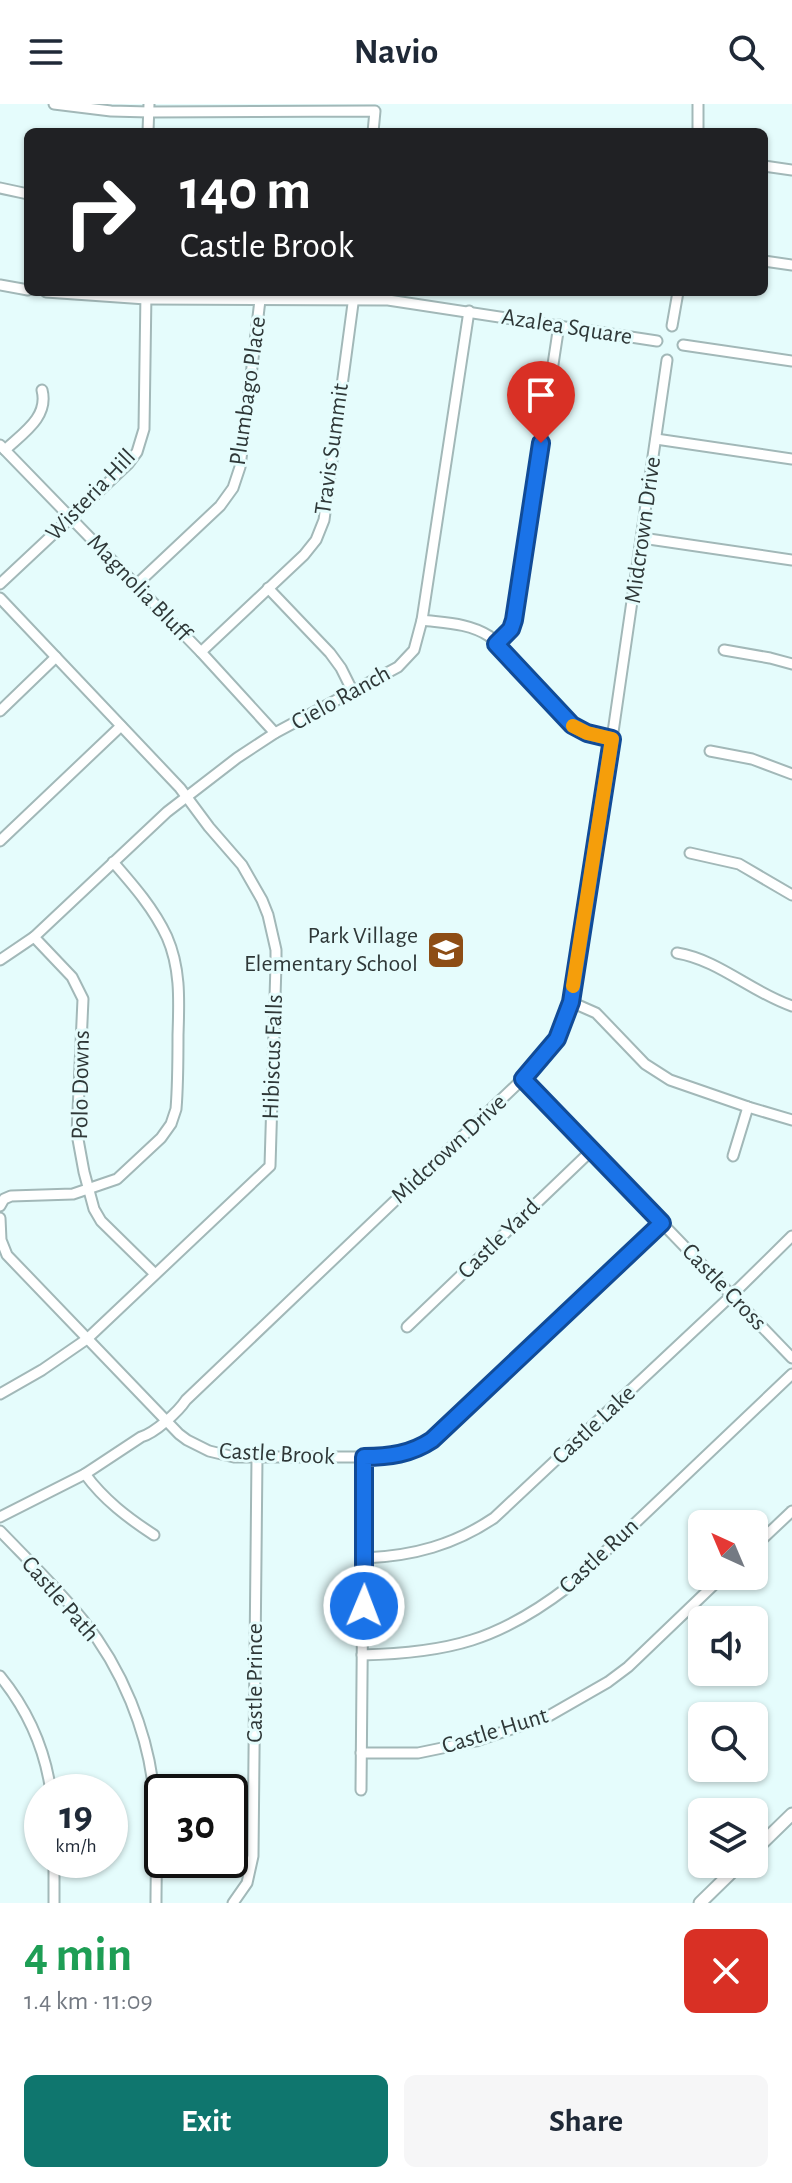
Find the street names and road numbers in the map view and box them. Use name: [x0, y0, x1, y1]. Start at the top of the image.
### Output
street label: Azalea Square: [500, 305, 634, 349]
street label: Plumbago Place: [226, 315, 270, 467]
street label: Travis Summit: [311, 382, 353, 516]
street label: Wisteria Hill: [42, 445, 140, 545]
street label: Midcrown Drive: [621, 455, 665, 605]
street label: Magnolia Bluff: [83, 530, 197, 647]
street label: Cielo Ranch: [288, 661, 394, 735]
street label: Hibiscus Falls: [259, 994, 287, 1120]
street label: Polo Downs: [68, 1030, 94, 1140]
street label: Midcrown Drive: [387, 1090, 511, 1208]
street label: Castle Yard: [454, 1195, 544, 1283]
street label: Castle Cross: [677, 1239, 771, 1335]
street label: Castle Lake: [548, 1381, 640, 1469]
street label: Castle Brook: [218, 1439, 336, 1469]
street label: Castle Run: [555, 1514, 643, 1598]
street label: Castle Path: [17, 1552, 103, 1646]
street label: Castle Prince: [243, 1623, 267, 1743]
street label: Castle Hunt: [439, 1703, 551, 1758]

